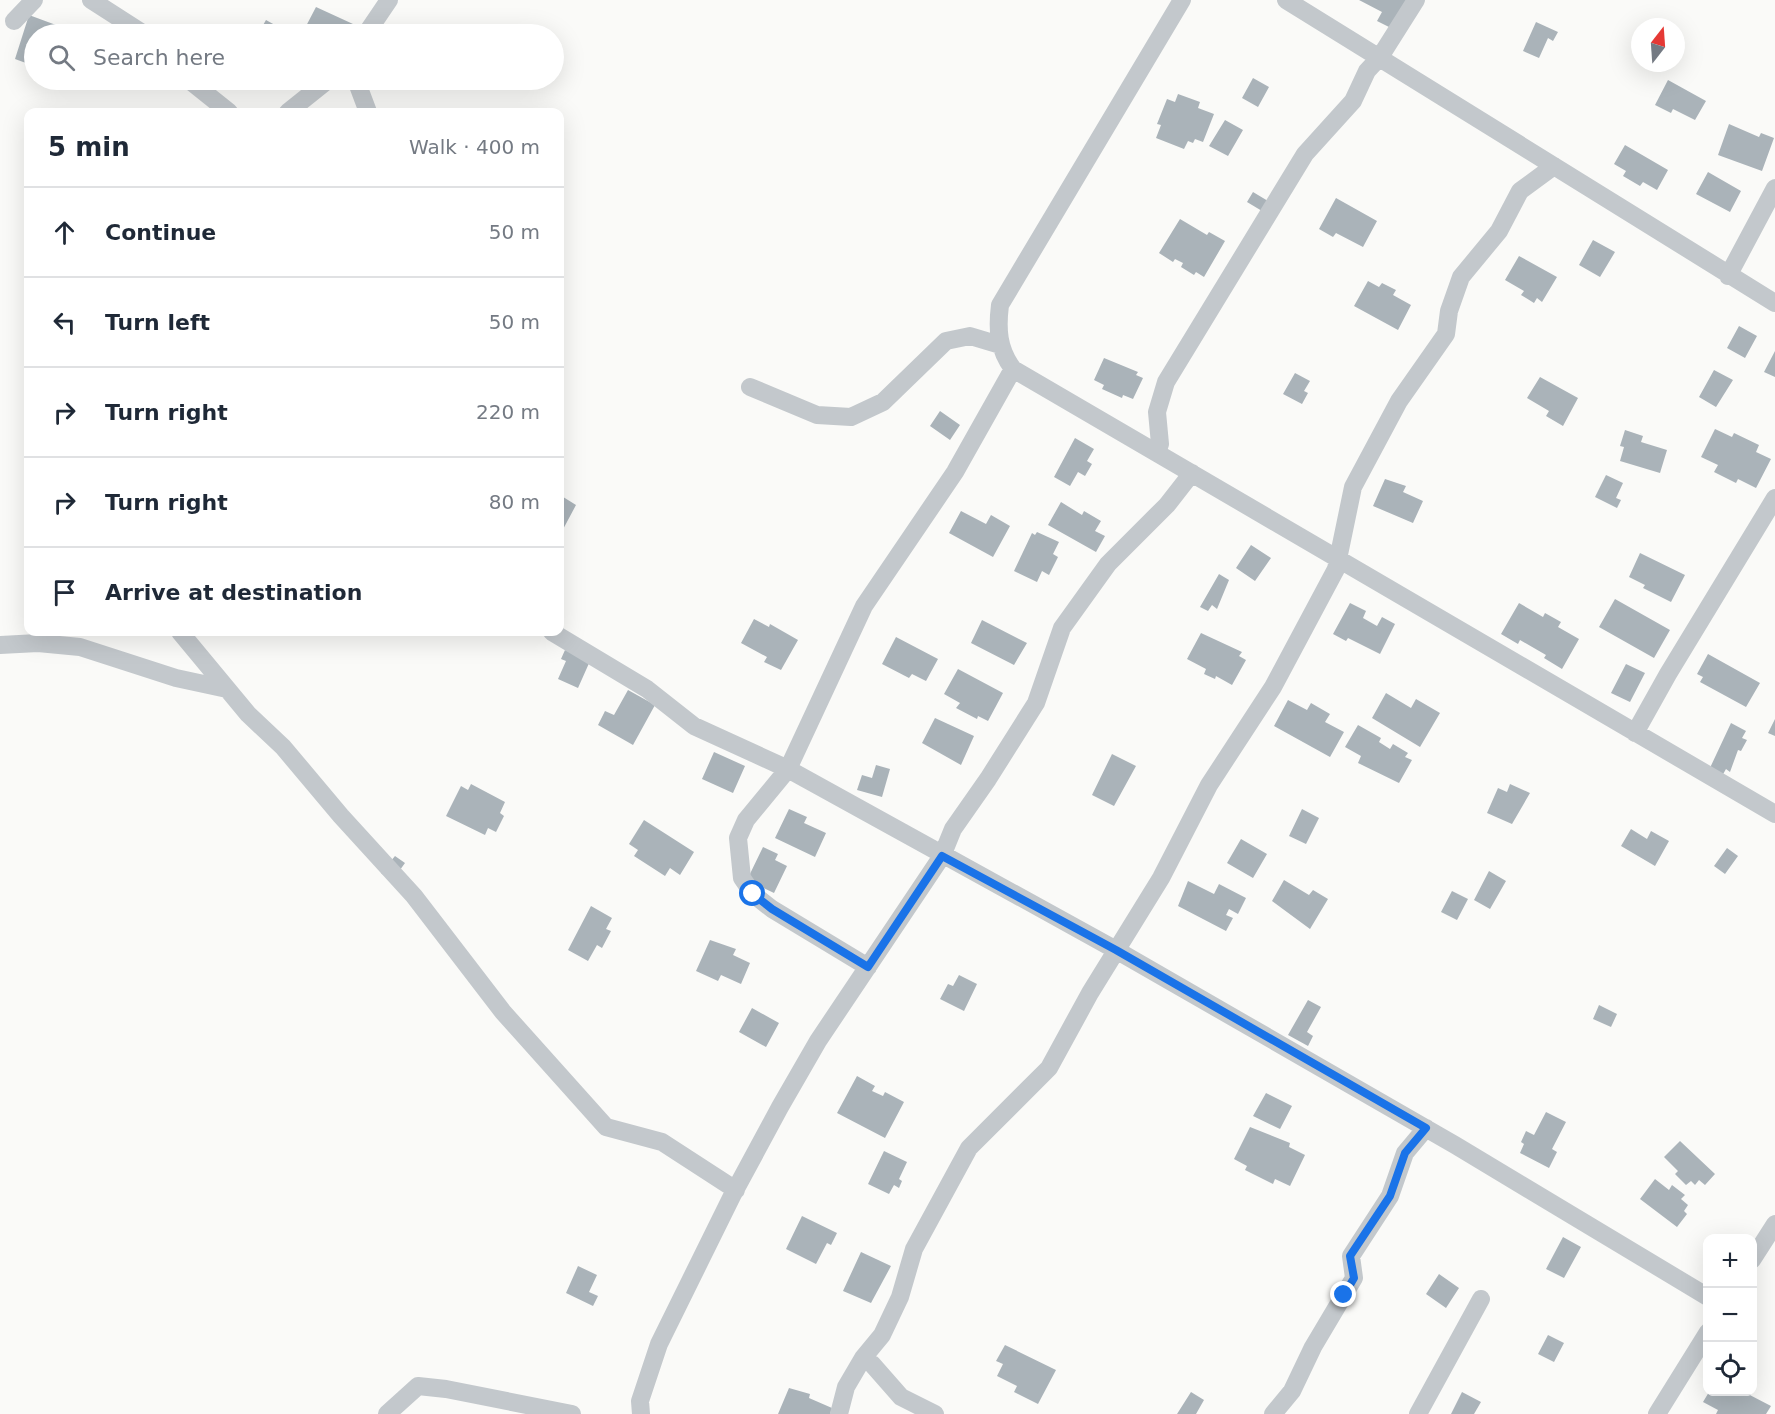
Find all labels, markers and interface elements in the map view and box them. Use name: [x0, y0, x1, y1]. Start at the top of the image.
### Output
north arrow: [1631, 18, 1685, 72]
search box: [24, 24, 564, 90]
icon: search: [45, 41, 78, 74]
text: Search here: [93, 45, 225, 70]
text: 5 min: [48, 132, 130, 162]
text: Walk · 400 m: [409, 135, 540, 159]
icon: ahead: [48, 216, 81, 249]
text: Continue: [105, 220, 216, 245]
text: 50 m: [489, 220, 540, 244]
icon: left: [48, 306, 81, 339]
text: Turn left: [105, 310, 210, 335]
text: 50 m: [489, 310, 540, 334]
icon: right: [48, 396, 81, 429]
text: Turn right: [105, 400, 228, 425]
text: 220 m: [476, 400, 540, 424]
icon: right: [48, 486, 81, 519]
text: Turn right: [105, 490, 228, 515]
text: 80 m: [489, 490, 540, 514]
icon: arrive: [48, 576, 81, 609]
text: Arrive at destination: [105, 580, 362, 605]
route start: [739, 880, 765, 906]
map controls: [1703, 1234, 1757, 1396]
button: +: [1703, 1234, 1757, 1288]
route end: [1330, 1281, 1356, 1307]
button: −: [1703, 1288, 1757, 1342]
button: locate: [1703, 1342, 1757, 1396]

